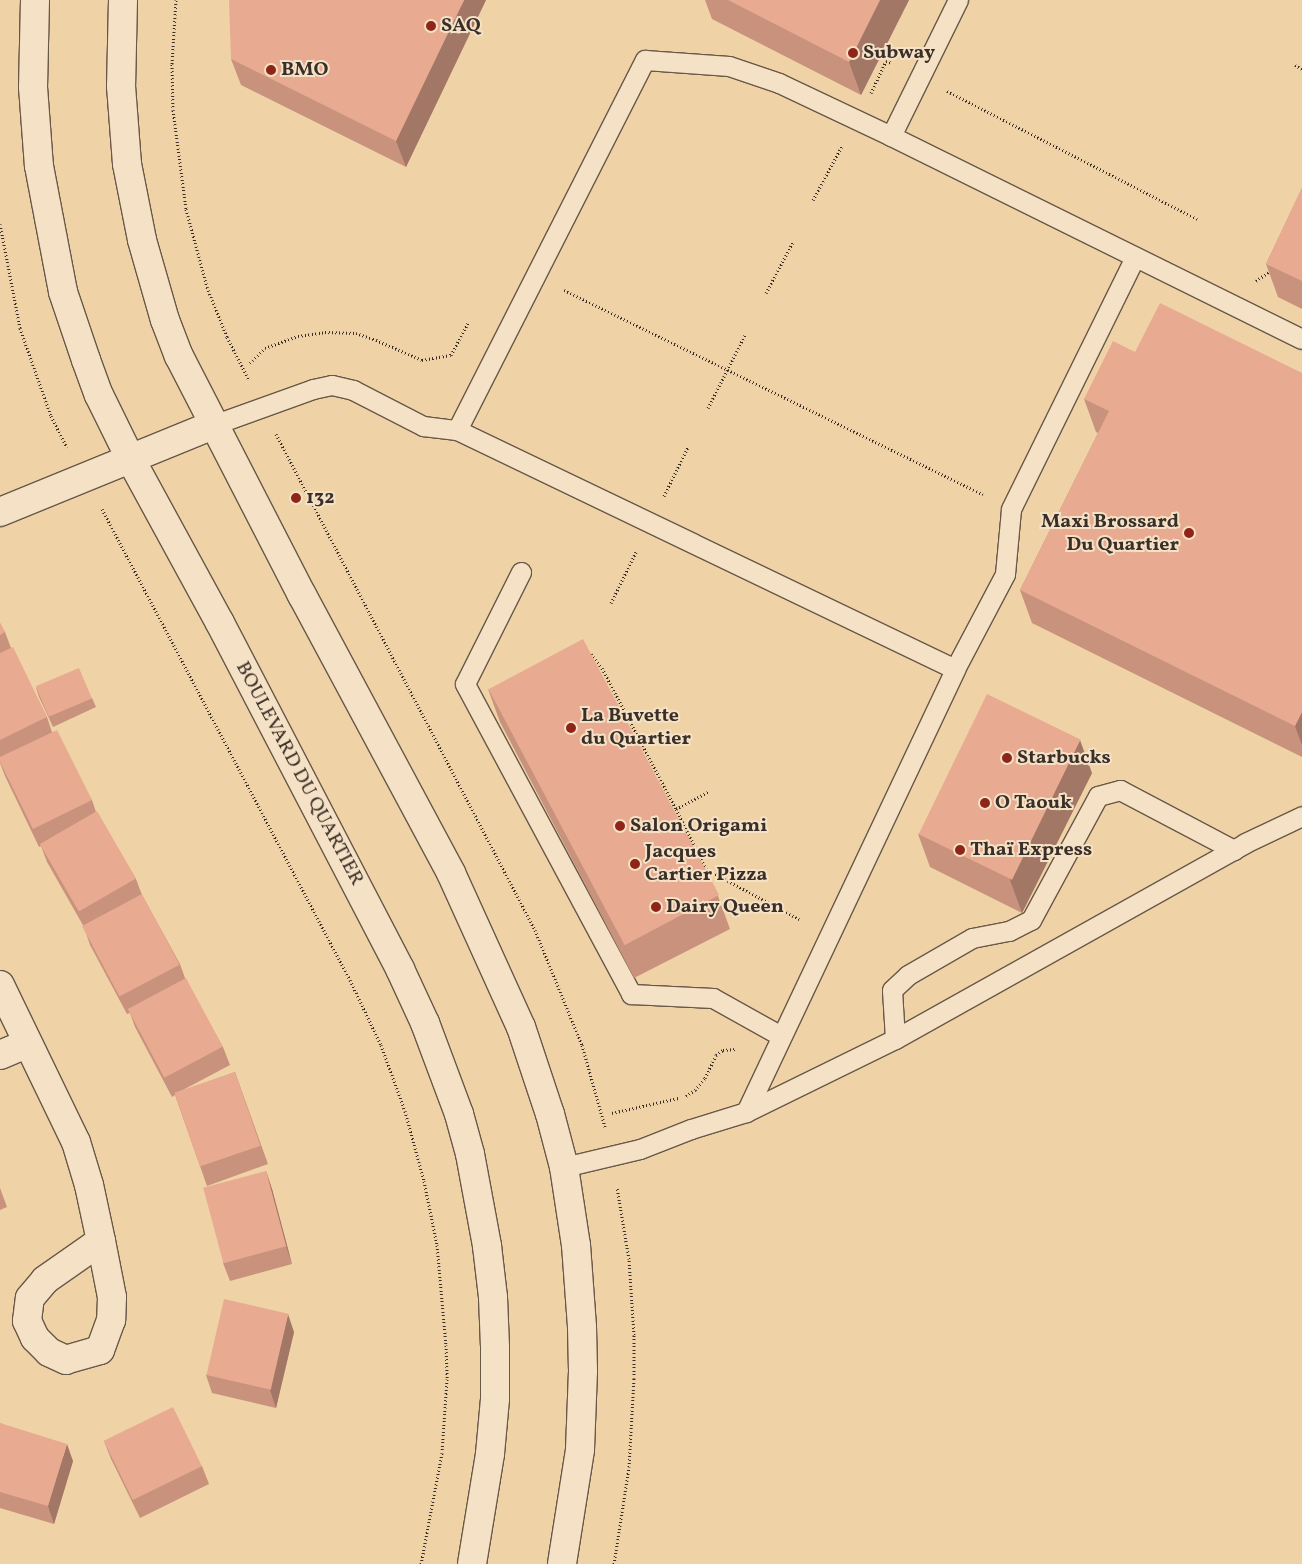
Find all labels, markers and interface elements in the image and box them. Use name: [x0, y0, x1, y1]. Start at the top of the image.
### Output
place label: SAQ: [441, 14, 481, 38]
marker: SAQ: [425, 20, 437, 32]
place label: Subway: [863, 41, 935, 65]
marker: Subway: [847, 47, 859, 59]
place label: BMO: [281, 58, 328, 82]
marker: BMO: [265, 64, 277, 76]
place label: 132: [306, 486, 335, 510]
marker: 132: [290, 492, 302, 504]
place label: Maxi Brossard Du Quartier: [1041, 510, 1179, 557]
marker: Maxi Brossard Du Quartier: [1183, 527, 1195, 539]
street label: BOULEVARD DU QUARTIER: [230, 658, 368, 890]
place label: La Buvette du Quartier: [581, 704, 691, 751]
marker: La Buvette du Quartier: [565, 722, 577, 734]
place label: Starbucks: [1017, 746, 1111, 770]
marker: Starbucks: [1001, 752, 1013, 764]
place label: O Taouk: [995, 791, 1072, 815]
marker: O Taouk: [979, 797, 991, 809]
place label: Salon Origami: [630, 814, 767, 838]
marker: Salon Origami: [614, 820, 626, 832]
place label: Thaï Express: [970, 838, 1092, 862]
place label: Jacques Cartier Pizza: [645, 840, 767, 887]
marker: Thaï Express: [954, 844, 966, 856]
marker: Jacques Cartier Pizza: [629, 858, 641, 870]
place label: Dairy Queen: [666, 895, 784, 919]
marker: Dairy Queen: [650, 901, 662, 913]

